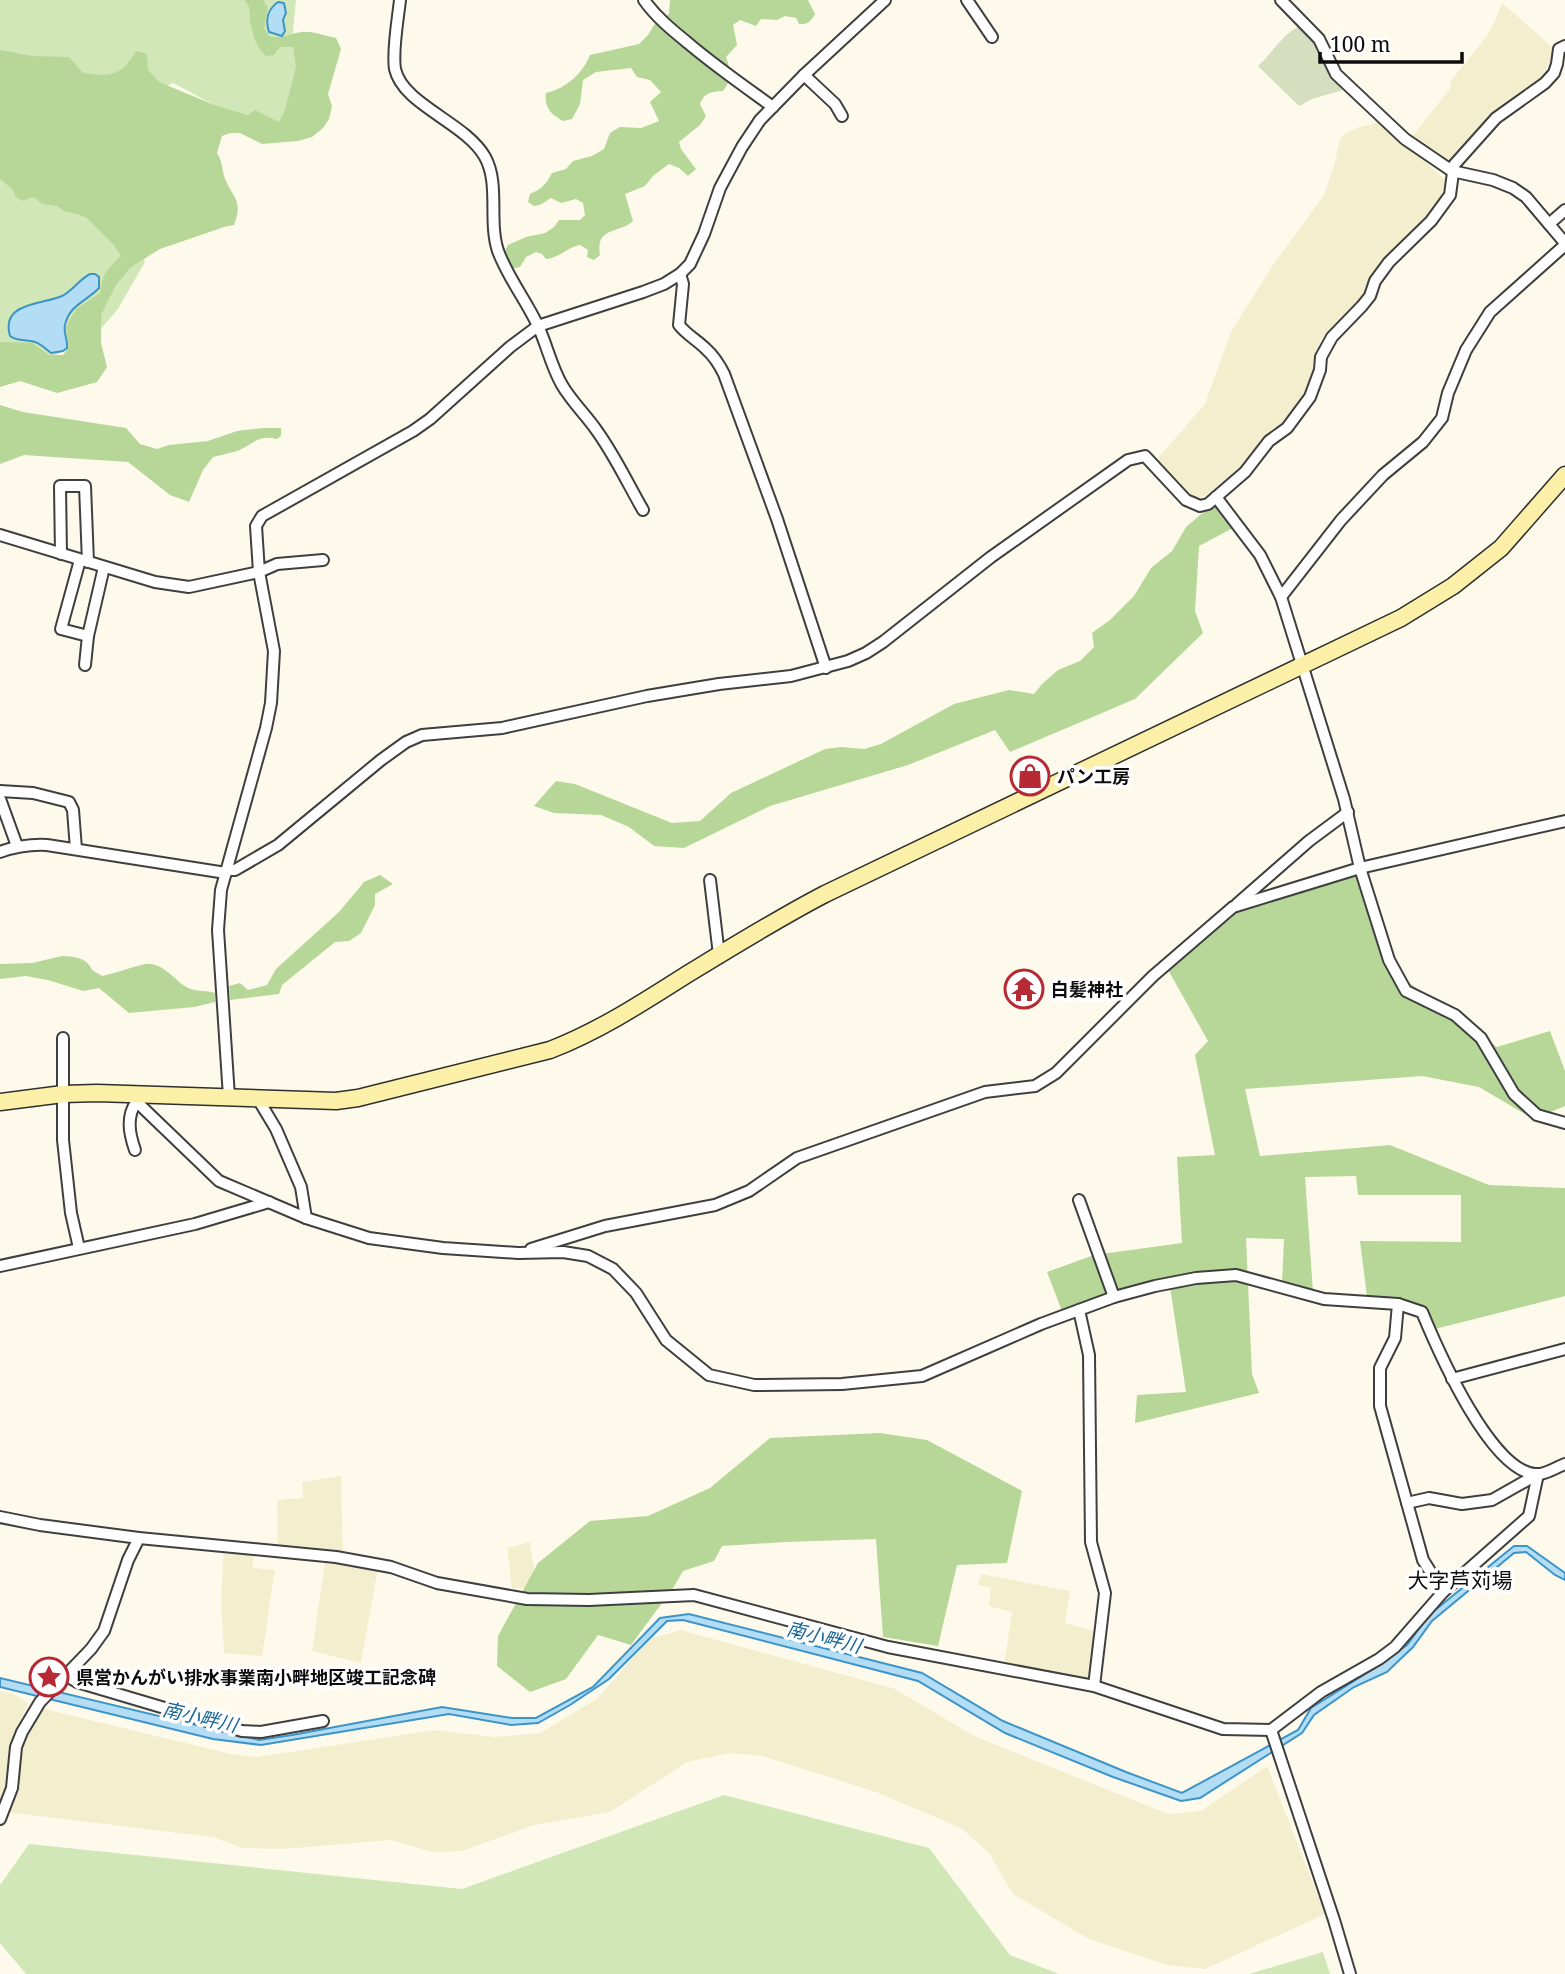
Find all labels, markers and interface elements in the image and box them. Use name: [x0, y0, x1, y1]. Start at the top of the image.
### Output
scale bar: [1320, 21, 1462, 65]
text: 100 m: [1330, 30, 1391, 58]
shop icon: パン工房: [1009, 755, 1051, 797]
place label: パン工房: [1057, 764, 1130, 788]
temple icon: 白髪神社: [1003, 968, 1045, 1010]
place label: 白髪神社: [1051, 977, 1123, 1001]
district label: 大字芦苅場: [1408, 1566, 1513, 1594]
water label: 南小畔川: [784, 1615, 866, 1659]
place icon: 県営かんがい排水事業南小畔地区竣工記念碑: [28, 1656, 70, 1698]
place label: 県営かんがい排水事業南小畔地区竣工記念碑: [76, 1665, 436, 1689]
water label: 南小畔川: [160, 1696, 242, 1739]

